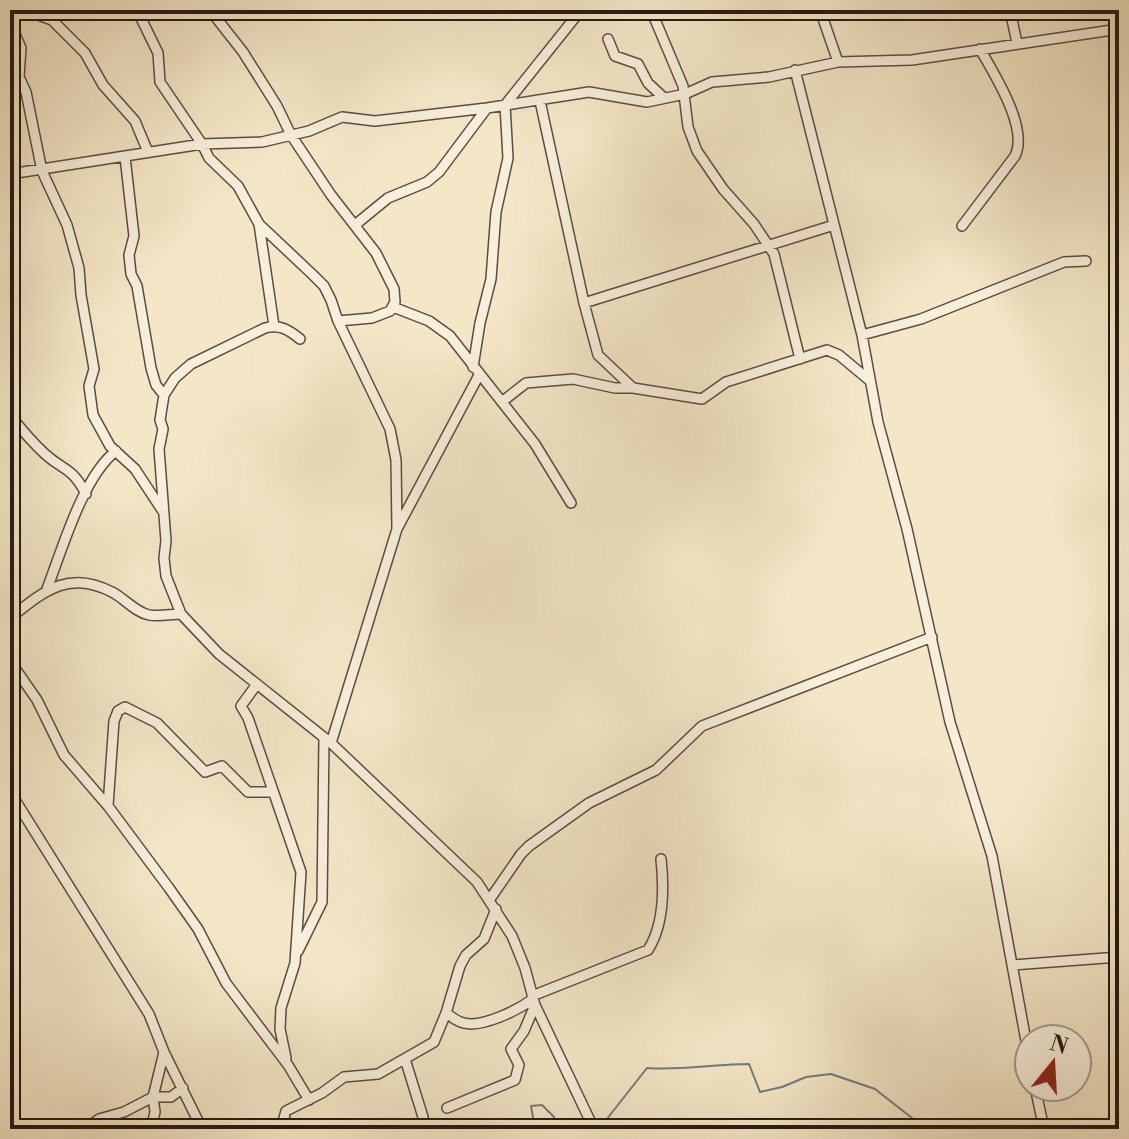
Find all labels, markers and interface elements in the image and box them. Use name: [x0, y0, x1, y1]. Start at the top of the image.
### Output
north arrow: [1013, 1023, 1093, 1103]
text: N: [1046, 1030, 1072, 1061]

